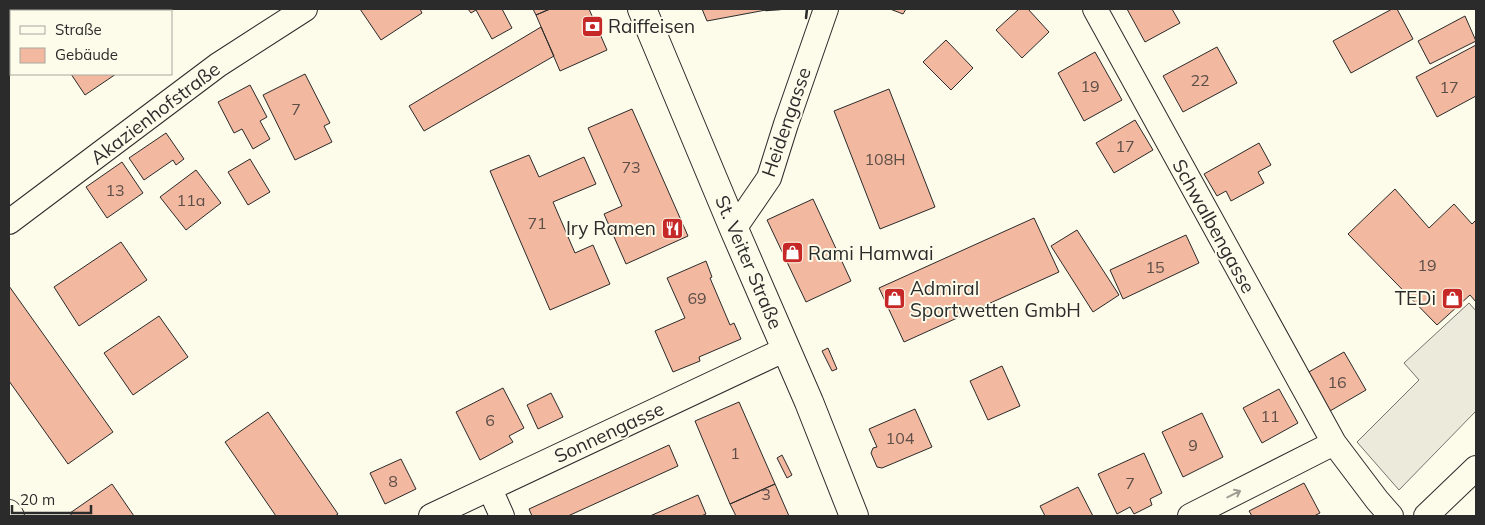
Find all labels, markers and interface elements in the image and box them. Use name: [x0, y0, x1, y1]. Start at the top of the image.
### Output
legend: [10, 10, 172, 75]
bank icon: Raiffeisen: [580, 14, 604, 38]
place label: Raiffeisen: [608, 14, 695, 38]
text: Straße: [55, 20, 102, 39]
text: Gebäude: [55, 45, 118, 64]
street label: Akazienhofstraße: [86, 57, 224, 169]
street label: Heidengasse: [756, 64, 816, 180]
house number: 22: [1190, 70, 1210, 90]
house number: 19: [1080, 76, 1100, 96]
house number: 17: [1439, 77, 1459, 97]
house number: 7: [291, 99, 301, 119]
house number: 17: [1115, 136, 1135, 156]
house number: 108H: [864, 149, 906, 169]
street label: Schwalbengasse: [1167, 155, 1261, 297]
house number: 73: [621, 157, 641, 177]
house number: 13: [105, 180, 125, 200]
house number: 11a: [177, 190, 205, 210]
street label: St. Veiter Straße: [710, 192, 788, 332]
house number: 71: [527, 213, 547, 233]
place label: Iry Ramen: [566, 216, 656, 240]
restaurant icon: Iry Ramen: [660, 216, 684, 240]
shop icon: Rami Hamwai: [780, 241, 804, 265]
place label: Rami Hamwai: [808, 241, 933, 265]
house number: 19: [1417, 255, 1437, 275]
house number: 15: [1145, 257, 1165, 277]
place label: Admiral Sportwetten GmbH: [910, 276, 1081, 322]
place label: TEDi: [1395, 286, 1436, 310]
shop icon: TEDi: [1440, 286, 1464, 310]
shop icon: Admiral Sportwetten GmbH: [882, 287, 906, 311]
house number: 69: [687, 288, 707, 308]
house number: 16: [1327, 372, 1347, 392]
street label: Sonnengasse: [550, 396, 668, 468]
house number: 11: [1260, 406, 1280, 426]
house number: 6: [485, 410, 495, 430]
house number: 104: [886, 428, 915, 448]
house number: 9: [1188, 435, 1198, 455]
house number: 1: [730, 443, 740, 463]
house number: 8: [388, 471, 398, 491]
house number: 7: [1125, 473, 1135, 493]
scale bar: [12, 482, 91, 514]
house number: 3: [761, 484, 771, 504]
one-way arrow: [1226, 489, 1241, 499]
text: 20 m: [20, 490, 55, 509]

